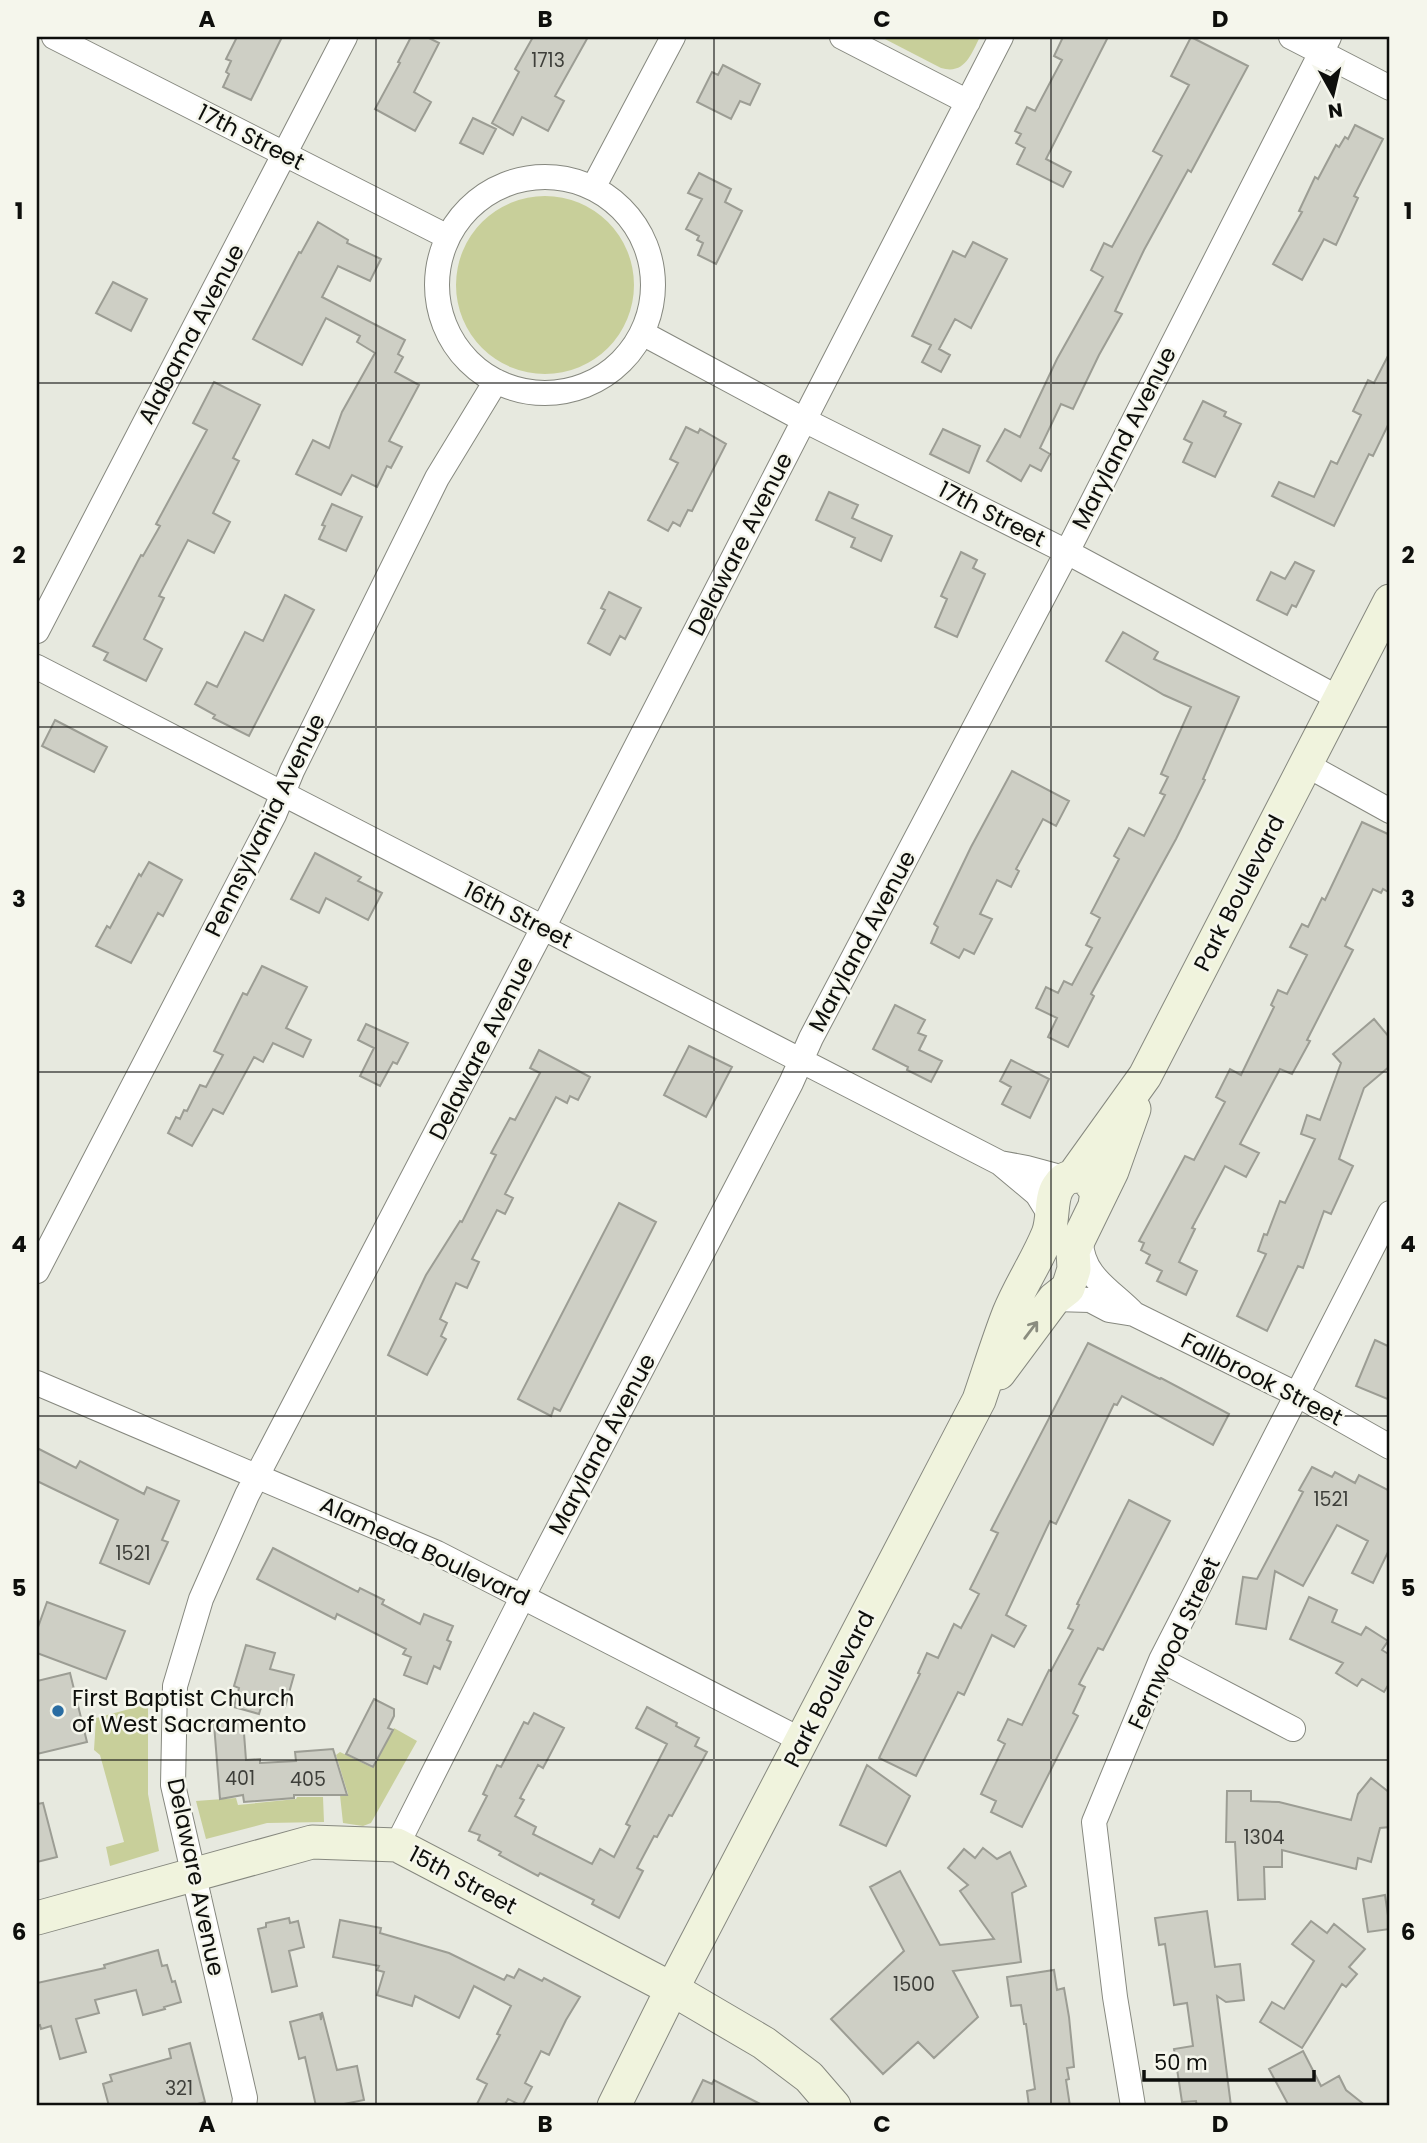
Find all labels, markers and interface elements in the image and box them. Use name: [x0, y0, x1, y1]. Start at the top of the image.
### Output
text: A: [199, 3, 216, 35]
text: B: [537, 3, 553, 35]
text: C: [873, 3, 891, 35]
text: D: [1212, 3, 1228, 35]
house number: 1713: [531, 47, 565, 74]
north arrow: [1298, 60, 1368, 130]
street label: 17th Street: [192, 96, 310, 178]
text: N: [1326, 96, 1344, 125]
text: 1: [15, 195, 23, 227]
text: 1: [1404, 195, 1412, 227]
street label: Alabama Avenue: [130, 238, 252, 430]
street label: Maryland Avenue: [1064, 341, 1184, 535]
street label: Delaware Avenue: [680, 447, 800, 641]
street label: 17th Street: [933, 473, 1051, 555]
text: 2: [12, 539, 26, 571]
text: 2: [1401, 539, 1415, 571]
street label: Pennsylvania Avenue: [197, 708, 333, 942]
street label: Park Boulevard: [1186, 809, 1292, 977]
street label: Maryland Avenue: [801, 845, 923, 1037]
street label: 16th Street: [458, 874, 578, 956]
text: 3: [12, 883, 26, 915]
text: 3: [1401, 883, 1415, 915]
street label: Delaware Avenue: [421, 951, 541, 1145]
text: 4: [11, 1228, 27, 1260]
text: 4: [1400, 1228, 1416, 1260]
one-way arrow: [1024, 1321, 1038, 1340]
street label: Fallbrook Street: [1176, 1324, 1348, 1434]
street label: Maryland Avenue: [541, 1348, 663, 1540]
house number: 1521: [1313, 1486, 1349, 1513]
street label: Alameda Boulevard: [315, 1488, 535, 1614]
house number: 1521: [115, 1540, 151, 1567]
street label: Fernwood Street: [1120, 1552, 1228, 1734]
text: 5: [12, 1572, 26, 1604]
text: 5: [1401, 1572, 1415, 1604]
street label: Park Boulevard: [776, 1605, 882, 1773]
place label: First Baptist Church of West Sacramento: [72, 1682, 307, 1740]
marker: First Baptist Church of West Sacramento: [50, 1703, 66, 1719]
house number: 401: [225, 1765, 255, 1792]
house number: 405: [290, 1766, 326, 1793]
street label: Delaware Avenue: [159, 1775, 233, 1979]
house number: 1304: [1243, 1824, 1285, 1851]
street label: 15th Street: [403, 1838, 523, 1922]
text: 6: [12, 1916, 26, 1948]
text: 6: [1401, 1916, 1415, 1948]
house number: 1500: [893, 1971, 935, 1998]
scale bar: [1144, 2038, 1313, 2082]
text: 50 m: [1154, 2048, 1208, 2077]
house number: 321: [165, 2075, 193, 2102]
text: A: [199, 2108, 216, 2140]
text: B: [537, 2108, 553, 2140]
text: C: [873, 2108, 891, 2140]
text: D: [1212, 2108, 1228, 2140]

